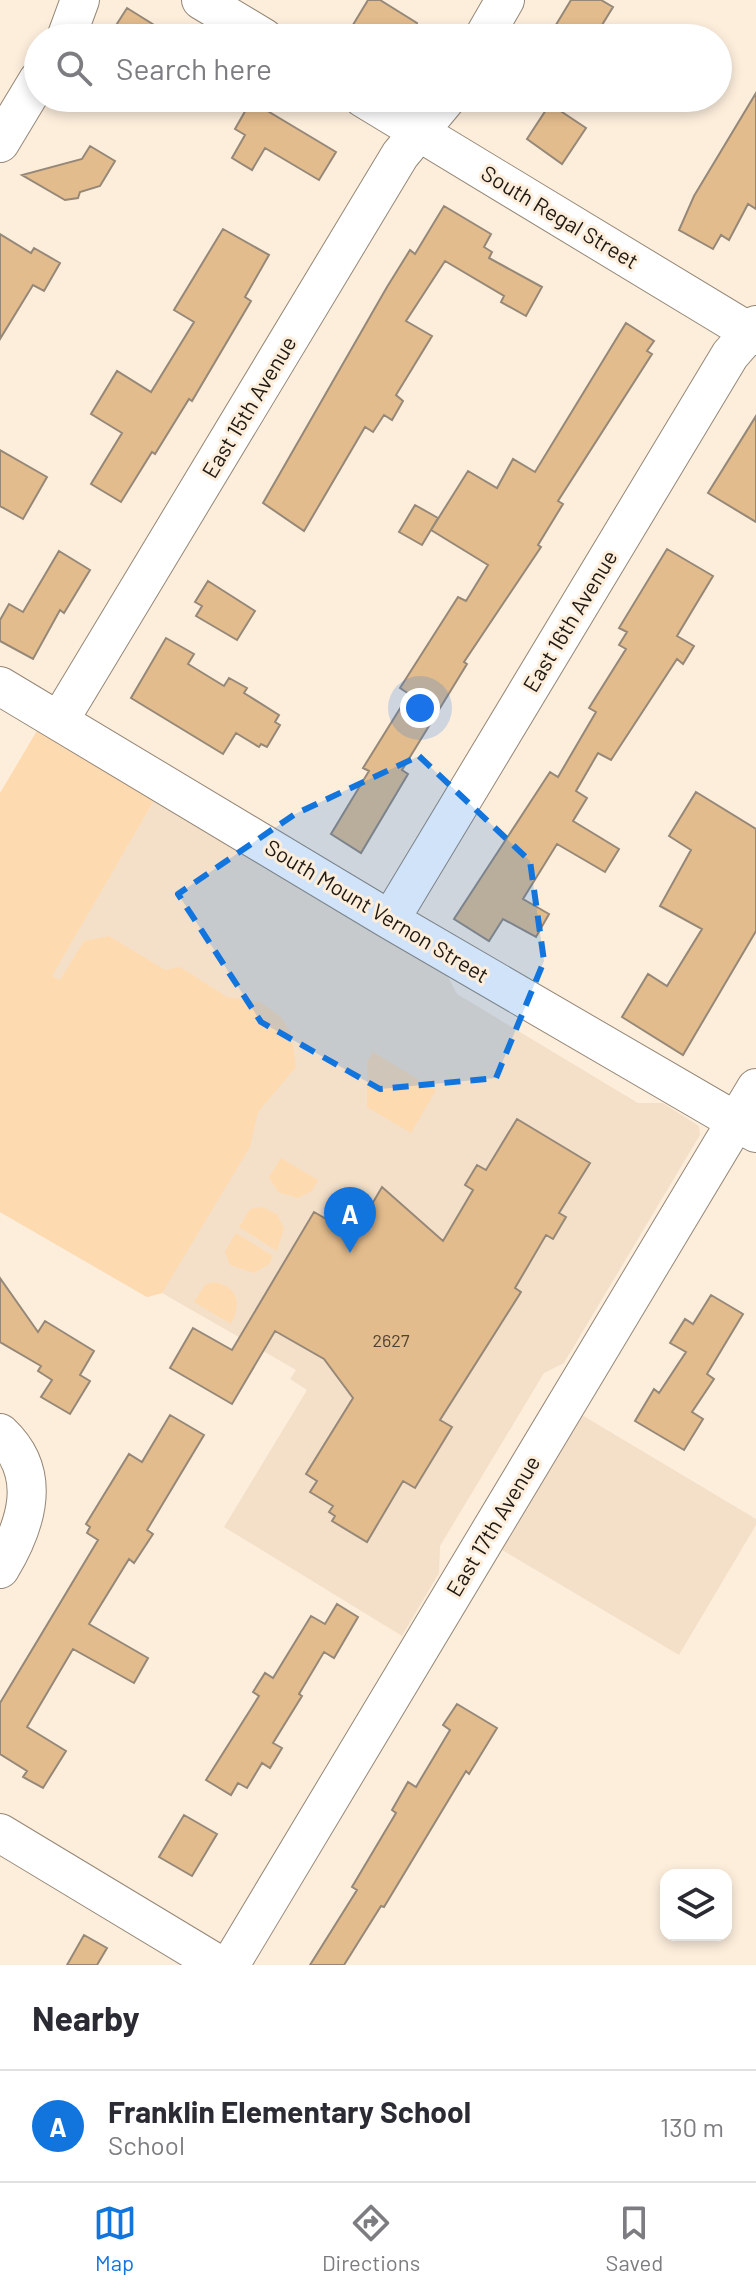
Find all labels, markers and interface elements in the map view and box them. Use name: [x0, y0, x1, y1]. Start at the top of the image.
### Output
search box: [24, 24, 732, 112]
icon: search: [52, 46, 96, 90]
text: Search here: [116, 50, 272, 86]
street label: South Regal Street: [477, 159, 644, 273]
street label: East 15th Avenue: [196, 331, 301, 482]
street label: East 16th Avenue: [517, 545, 622, 696]
your location: [400, 688, 440, 728]
street label: South Mount Vernon Street: [261, 833, 494, 987]
pin: A: [324, 1187, 376, 1253]
house number: 2627: [372, 1329, 410, 1351]
street label: East 17th Avenue: [440, 1450, 544, 1601]
map controls: [660, 1869, 732, 1941]
button: layers: [660, 1869, 732, 1941]
text: Nearby: [32, 1997, 140, 2038]
text: Franklin Elementary School: [108, 2093, 471, 2129]
text: A: [49, 2111, 67, 2142]
text: 130 m: [660, 2111, 724, 2142]
text: School: [108, 2129, 185, 2160]
tab: Map: [93, 2201, 137, 2275]
tab: Directions: [322, 2201, 420, 2275]
tab: Saved: [606, 2201, 663, 2275]

